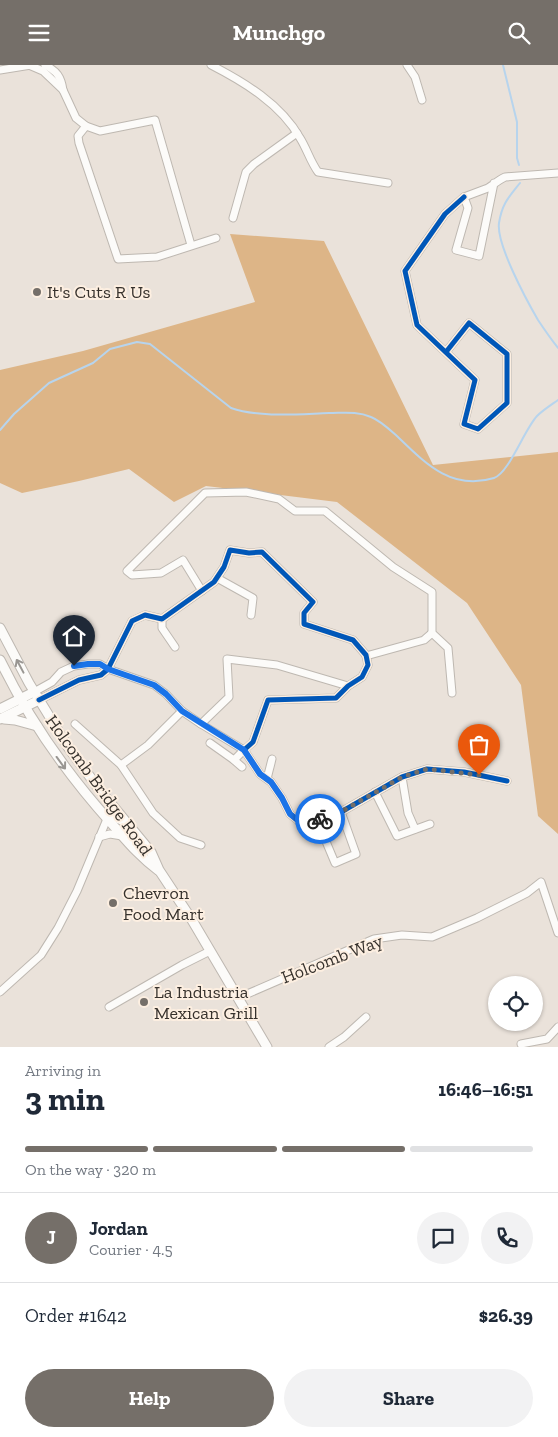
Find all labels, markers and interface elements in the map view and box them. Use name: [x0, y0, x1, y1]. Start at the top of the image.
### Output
icon: menu: [25, 19, 53, 47]
text: Munchgo: [233, 19, 325, 46]
icon: search: [505, 19, 533, 47]
place label: It's Cuts R Us: [47, 281, 151, 303]
marker: It's Cuts R Us: [31, 286, 43, 298]
pin: [53, 615, 95, 666]
icon: home: [60, 622, 88, 650]
one-way arrow: [15, 659, 24, 674]
street label: Holcomb Bridge Road: [41, 710, 157, 860]
pin: [458, 724, 500, 775]
icon: bag: [465, 731, 493, 759]
one-way arrow: [56, 756, 67, 769]
courier: [295, 794, 345, 844]
icon: bike: [306, 805, 334, 833]
place label: Chevron Food Mart: [123, 882, 204, 925]
marker: Chevron Food Mart: [107, 897, 119, 909]
street label: Holcomb Way: [278, 929, 387, 988]
map controls: [488, 976, 543, 1031]
button: locate: [488, 976, 543, 1031]
place label: La Industria Mexican Grill: [154, 981, 258, 1024]
marker: La Industria Mexican Grill: [138, 996, 150, 1008]
text: Arriving in: [25, 1061, 101, 1080]
text: 16:46–16:51: [438, 1078, 533, 1101]
text: 3 min: [25, 1080, 105, 1118]
text: On the way · 320 m: [25, 1160, 156, 1179]
button: chat: [417, 1212, 469, 1264]
button: phone: [481, 1212, 533, 1264]
text: Jordan: [89, 1217, 148, 1240]
text: J: [46, 1226, 56, 1249]
text: Courier · 4.5: [89, 1240, 173, 1259]
text: Order #1642: [25, 1304, 127, 1327]
text: $26.39: [479, 1304, 533, 1327]
button: Help: [25, 1369, 274, 1427]
button: Share: [284, 1369, 533, 1427]

